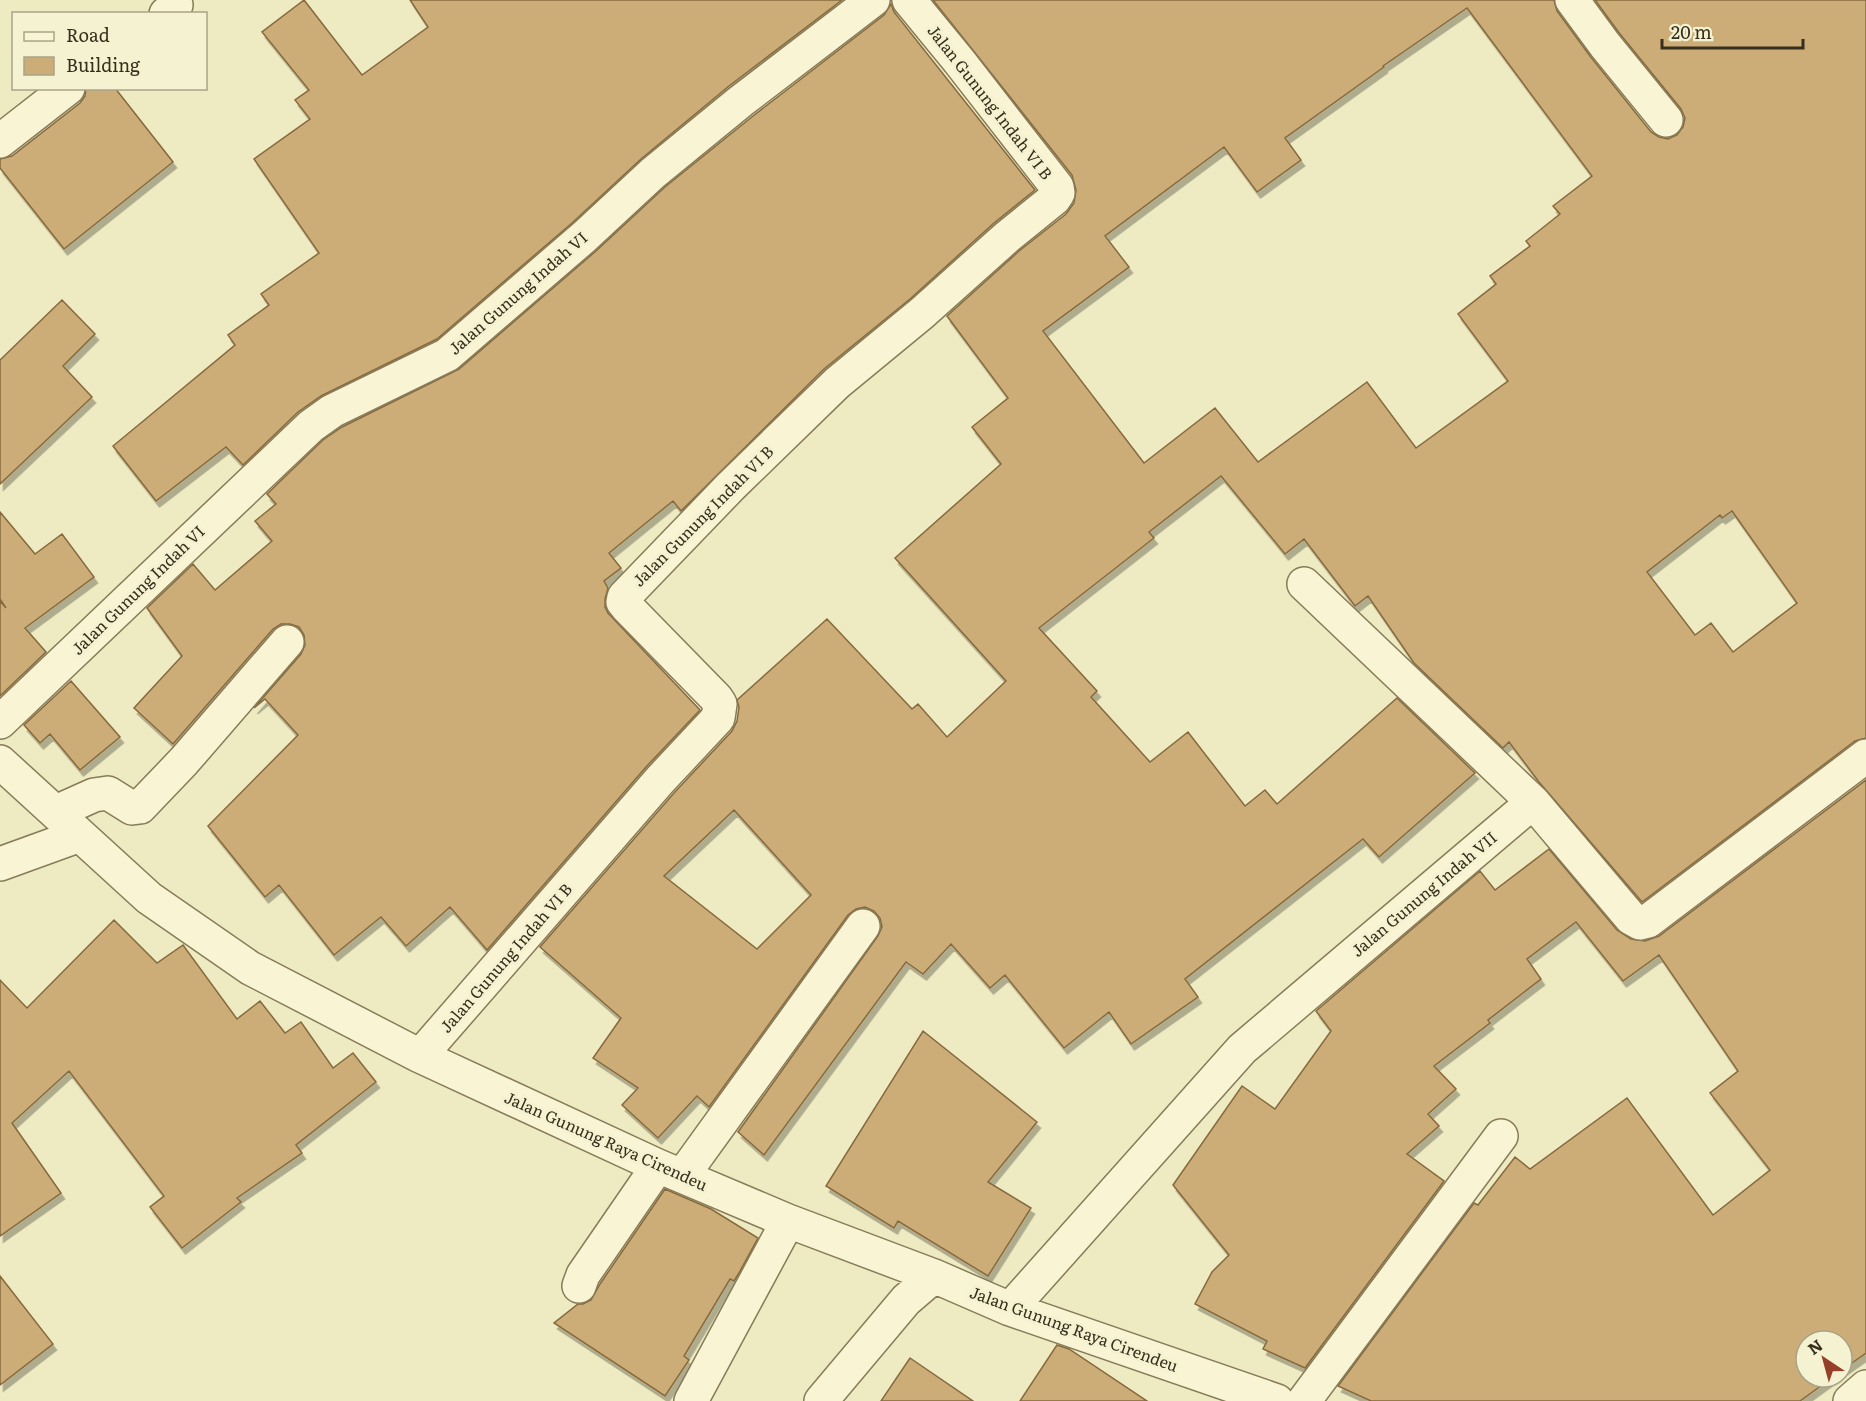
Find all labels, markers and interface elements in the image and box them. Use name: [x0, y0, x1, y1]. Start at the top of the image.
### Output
legend: [12, 12, 207, 90]
scale bar: [1662, 12, 1803, 50]
text: 20 m: [1671, 18, 1712, 45]
street label: Jalan Gunung Indah VI B: [923, 19, 1059, 184]
text: Road: [66, 21, 110, 48]
text: Building: [66, 51, 141, 78]
street label: Jalan Gunung Indah VI: [443, 225, 592, 359]
street label: Jalan Gunung Indah VI B: [626, 439, 778, 591]
street label: Jalan Gunung Indah VI: [65, 519, 209, 660]
street label: Jalan Gunung Indah VII: [1345, 825, 1502, 962]
street label: Jalan Gunung Indah VI B: [433, 877, 577, 1037]
street label: Jalan Gunung Raya Cirendeu: [501, 1084, 712, 1196]
street label: Jalan Gunung Raya Cirendeu: [967, 1279, 1182, 1377]
north arrow: [1794, 1329, 1854, 1389]
text: N: [1802, 1332, 1827, 1360]

